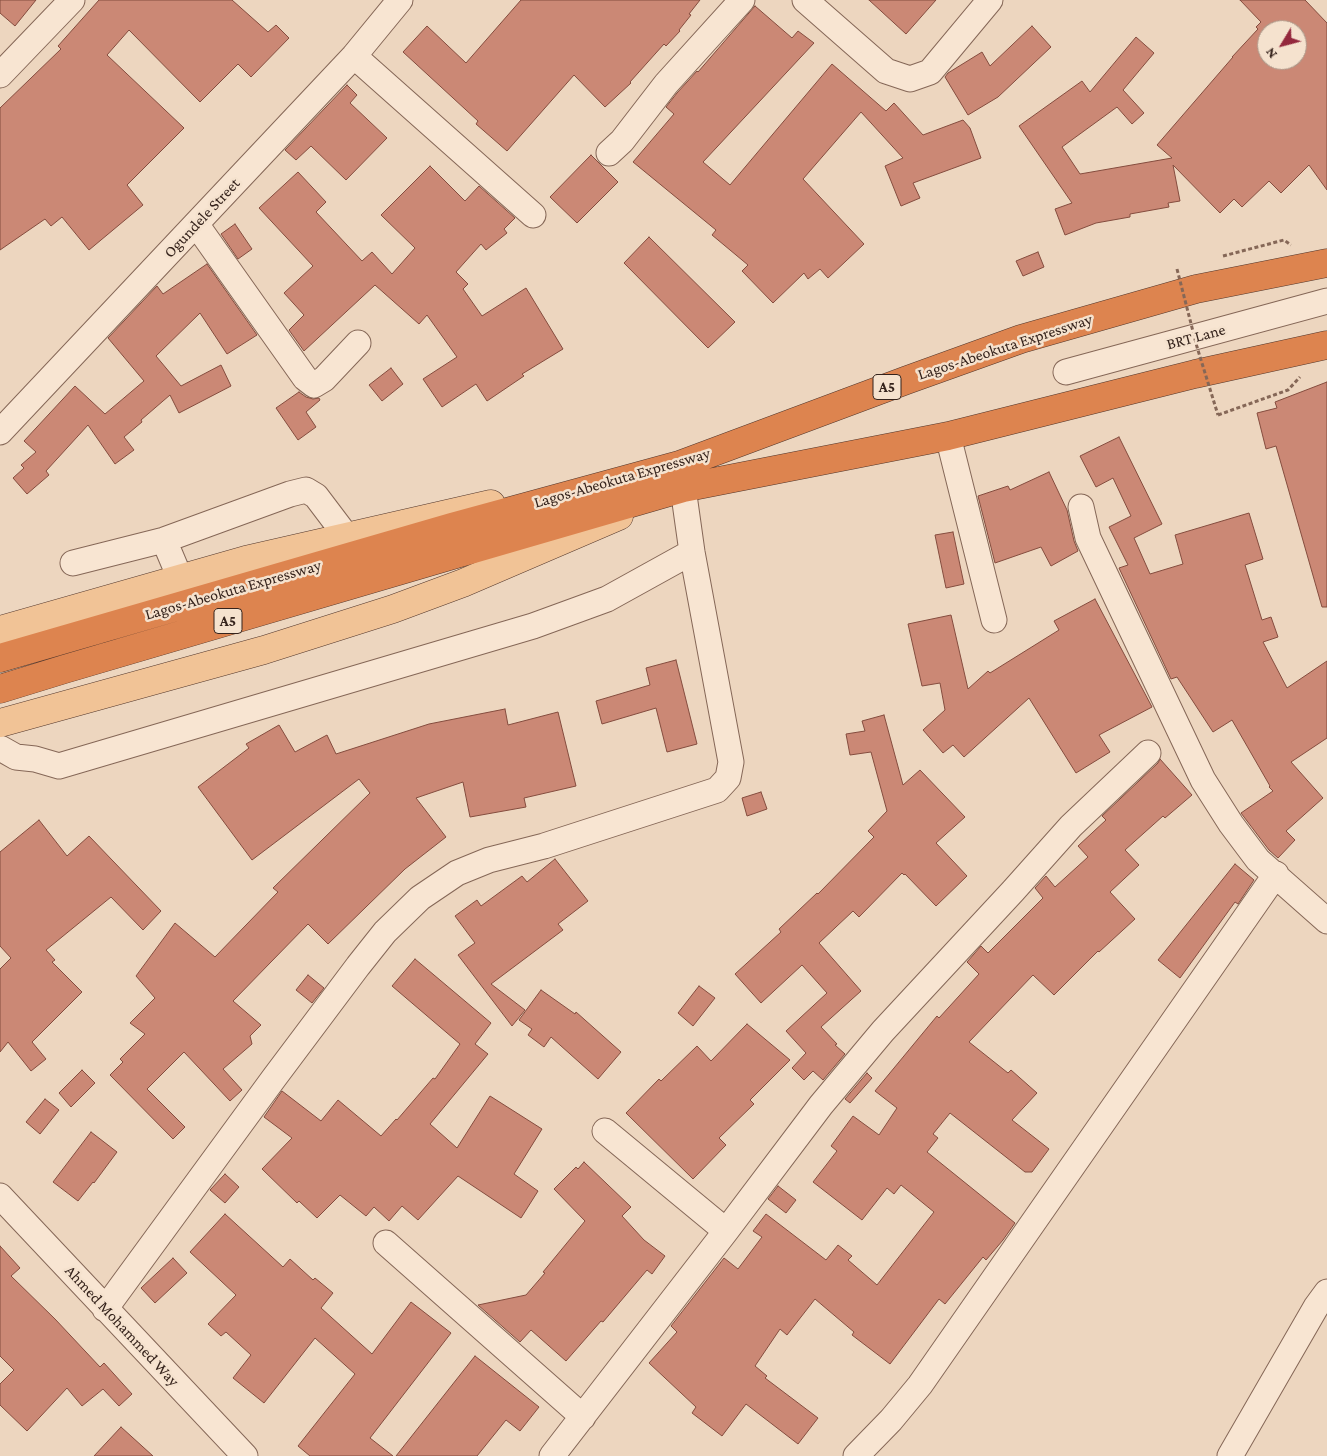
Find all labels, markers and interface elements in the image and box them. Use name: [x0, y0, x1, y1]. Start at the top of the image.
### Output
north arrow: [1257, 20, 1307, 70]
text: N: [1262, 45, 1280, 62]
street label: Ogundele Street: [160, 174, 244, 262]
street label: Lagos-Abeokuta Expressway: [915, 310, 1095, 384]
street label: BRT Lane: [1165, 320, 1227, 354]
road number: A5: [873, 374, 901, 400]
street label: Lagos-Abeokuta Expressway: [532, 444, 712, 512]
street label: Lagos-Abeokuta Expressway: [143, 556, 323, 624]
road number: A5: [214, 608, 242, 634]
street label: Ahmed Mohammed Way: [61, 1261, 183, 1391]

